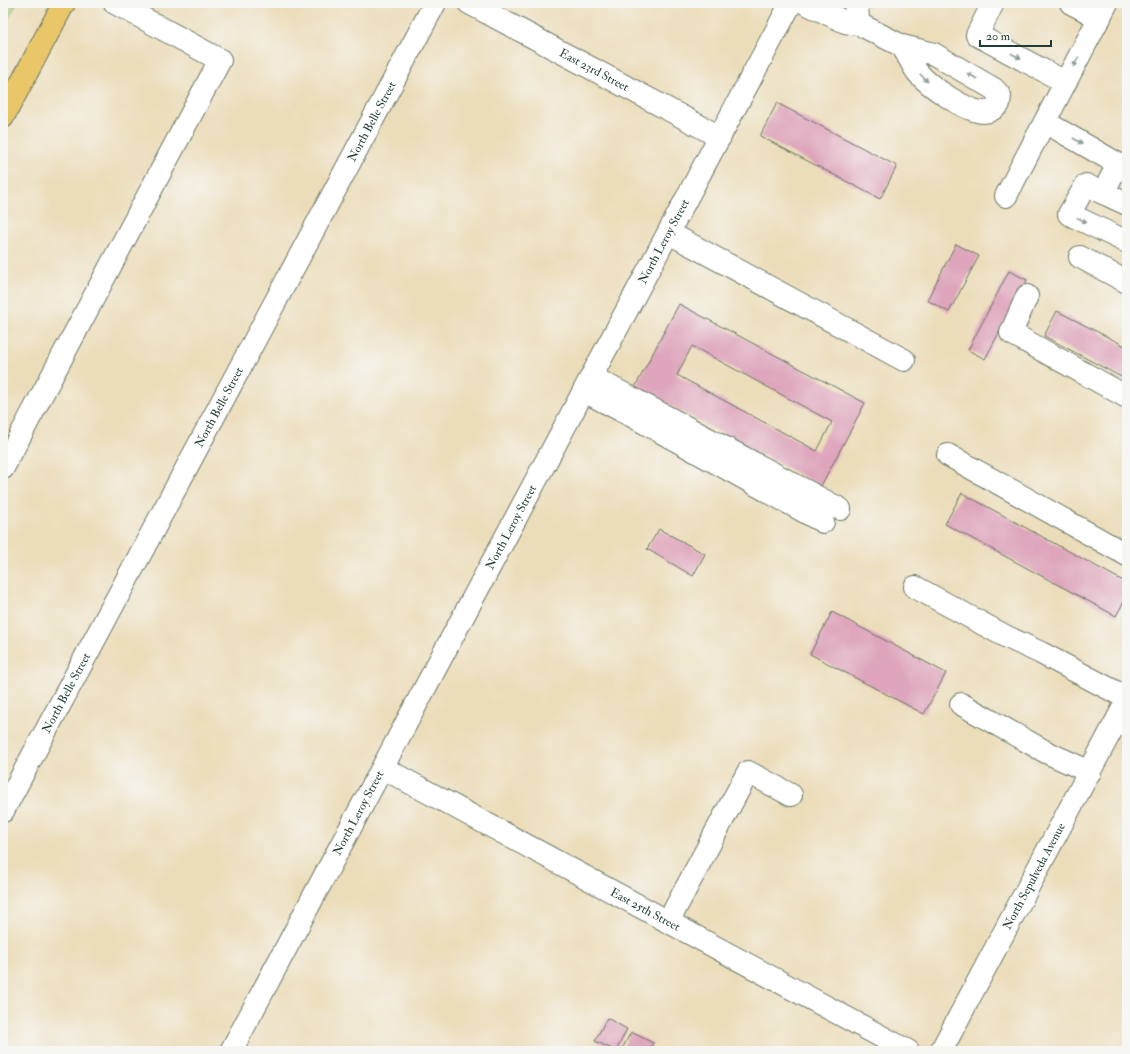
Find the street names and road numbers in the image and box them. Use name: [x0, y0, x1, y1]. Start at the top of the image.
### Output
street label: East 23rd Street: [557, 46, 631, 95]
street label: North Belle Street: [345, 79, 400, 164]
street label: North Leroy Street: [635, 196, 693, 287]
street label: North Belle Street: [192, 364, 247, 450]
street label: North Leroy Street: [483, 482, 540, 572]
street label: North Belle Street: [39, 650, 94, 736]
street label: North Leroy Street: [330, 768, 388, 858]
street label: North Sepulveda Avenue: [1000, 820, 1069, 932]
street label: East 25th Street: [608, 885, 683, 935]

